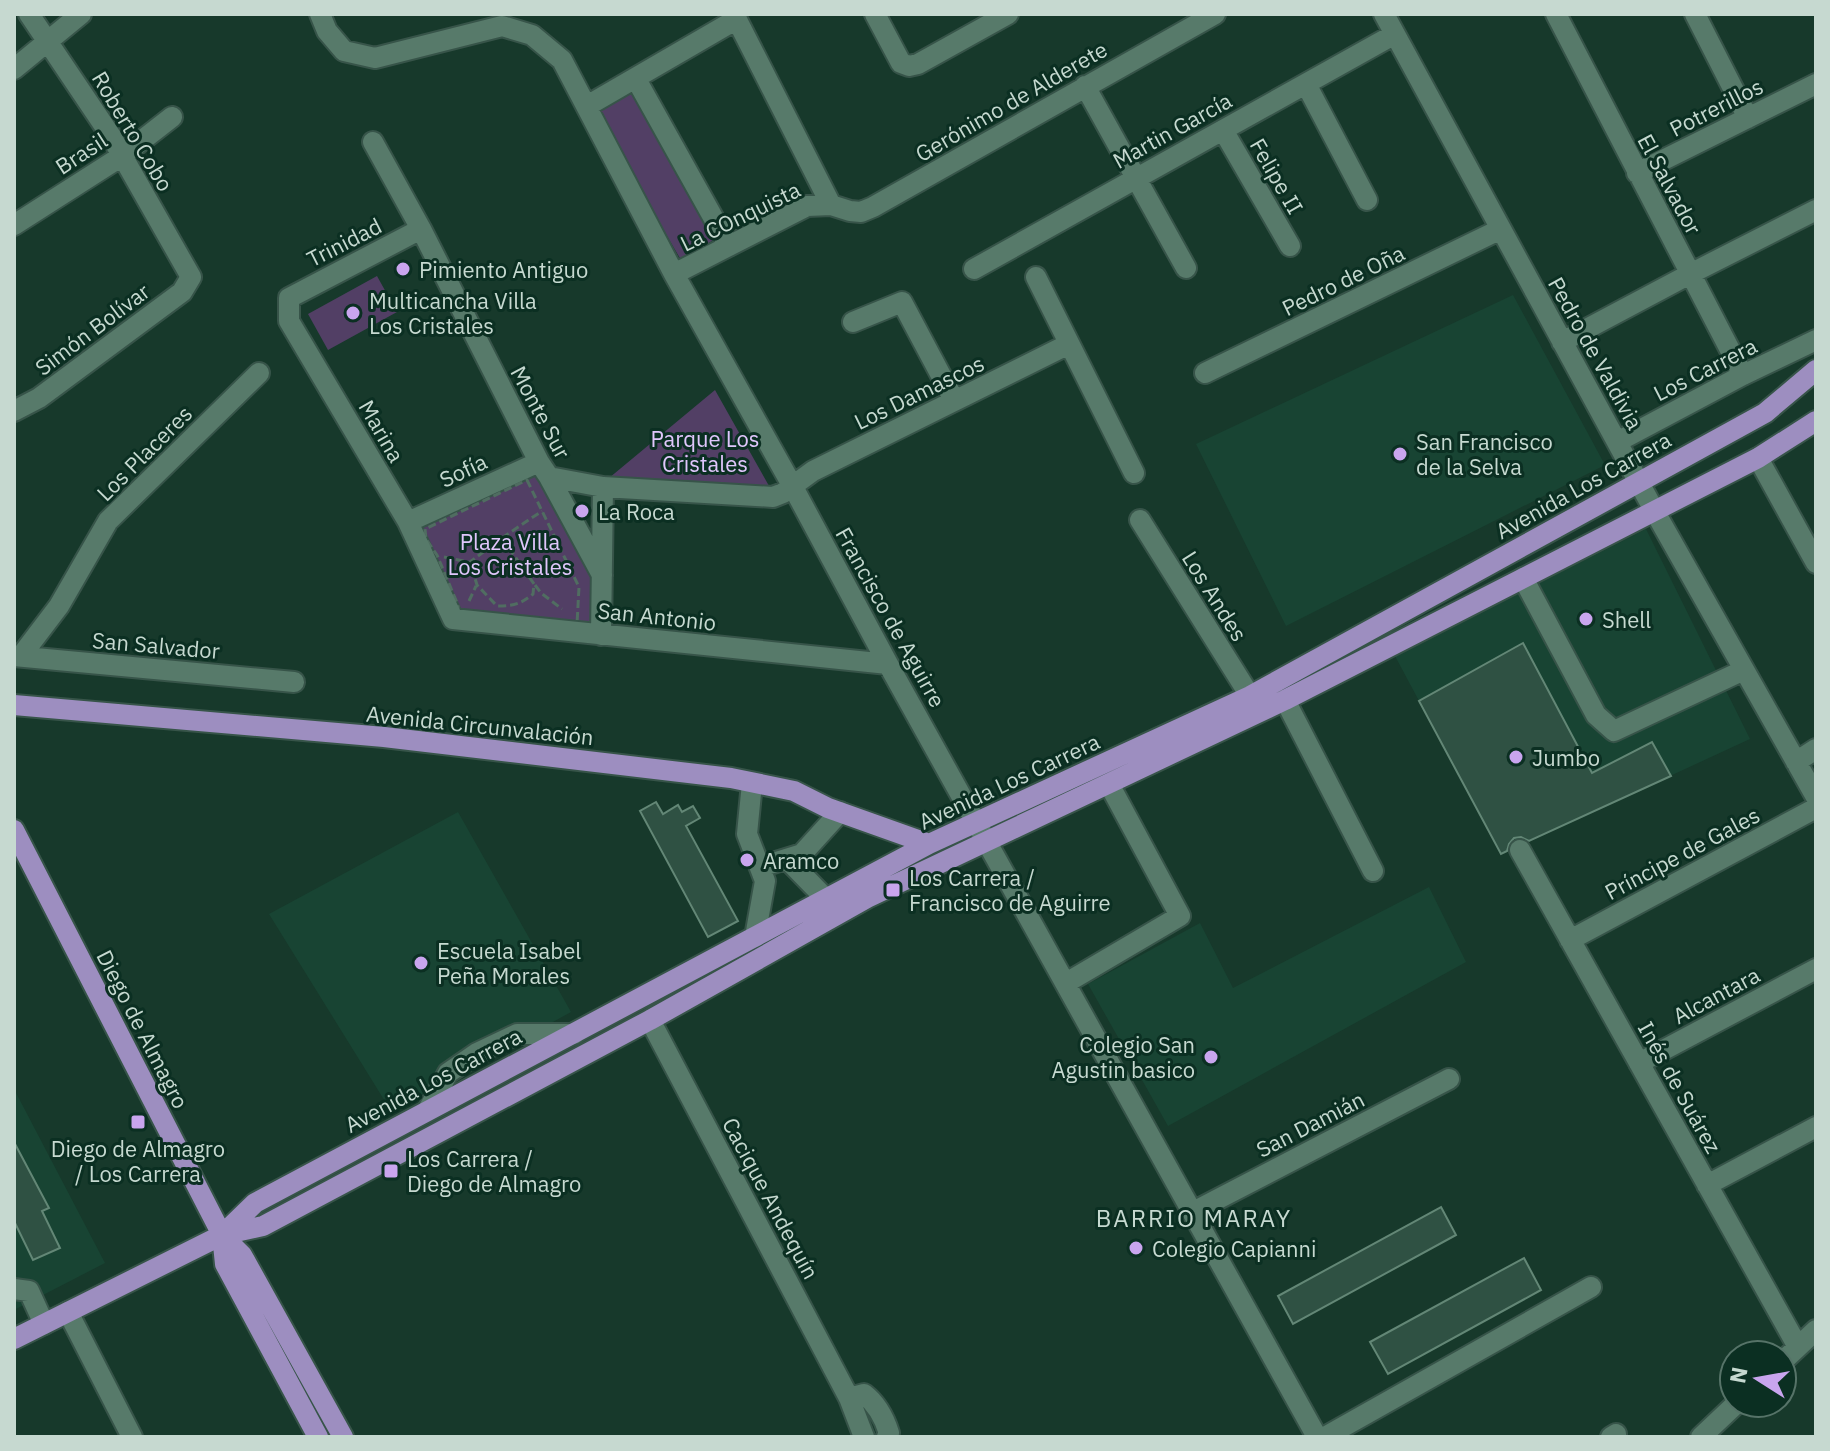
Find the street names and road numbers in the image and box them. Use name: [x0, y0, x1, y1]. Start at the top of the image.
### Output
street label: Gerónimo de Alderete: [910, 34, 1112, 168]
street label: Roberto Cobo: [86, 66, 180, 196]
street label: Potrerillos: [1664, 71, 1768, 143]
street label: Martin García: [1107, 85, 1237, 175]
street label: Brasil: [49, 126, 113, 180]
street label: El Salvador: [1631, 129, 1709, 239]
street label: Felipe II: [1244, 133, 1310, 219]
street label: La COnquista: [675, 174, 805, 258]
street label: Trinidad: [302, 211, 386, 273]
street label: Pedro de Oña: [1277, 238, 1409, 322]
street label: Pedro de Valdivia: [1542, 272, 1650, 435]
street label: Simón Bolívar: [29, 276, 155, 382]
street label: Los Carrera: [1648, 330, 1762, 407]
street label: Los Damascos: [849, 348, 989, 436]
street label: Monte Sur: [505, 361, 577, 463]
street label: Marina: [353, 395, 412, 468]
street label: Los Placeres: [90, 399, 198, 507]
street label: Avenida Los Carrera: [1490, 425, 1676, 545]
street label: Sofía: [435, 446, 492, 494]
street label: Francisco de Aguirre: [829, 522, 953, 712]
street label: Los Andes: [1176, 545, 1254, 647]
street label: San Antonio: [596, 595, 718, 637]
street label: San Salvador: [91, 625, 221, 665]
street label: Avenida Circunvalación: [365, 699, 595, 751]
street label: Avenida Los Carrera: [914, 726, 1104, 836]
street label: Príncipe de Gales: [1599, 800, 1765, 906]
street label: Diego de Almagro: [91, 945, 195, 1113]
street label: Alcantara: [1667, 960, 1765, 1030]
street label: Inés de Suárez: [1632, 1016, 1728, 1158]
street label: Avenida Los Carrera: [339, 1021, 527, 1139]
street label: San Damián: [1251, 1084, 1369, 1164]
street label: Cacique Andequín: [716, 1112, 826, 1284]

